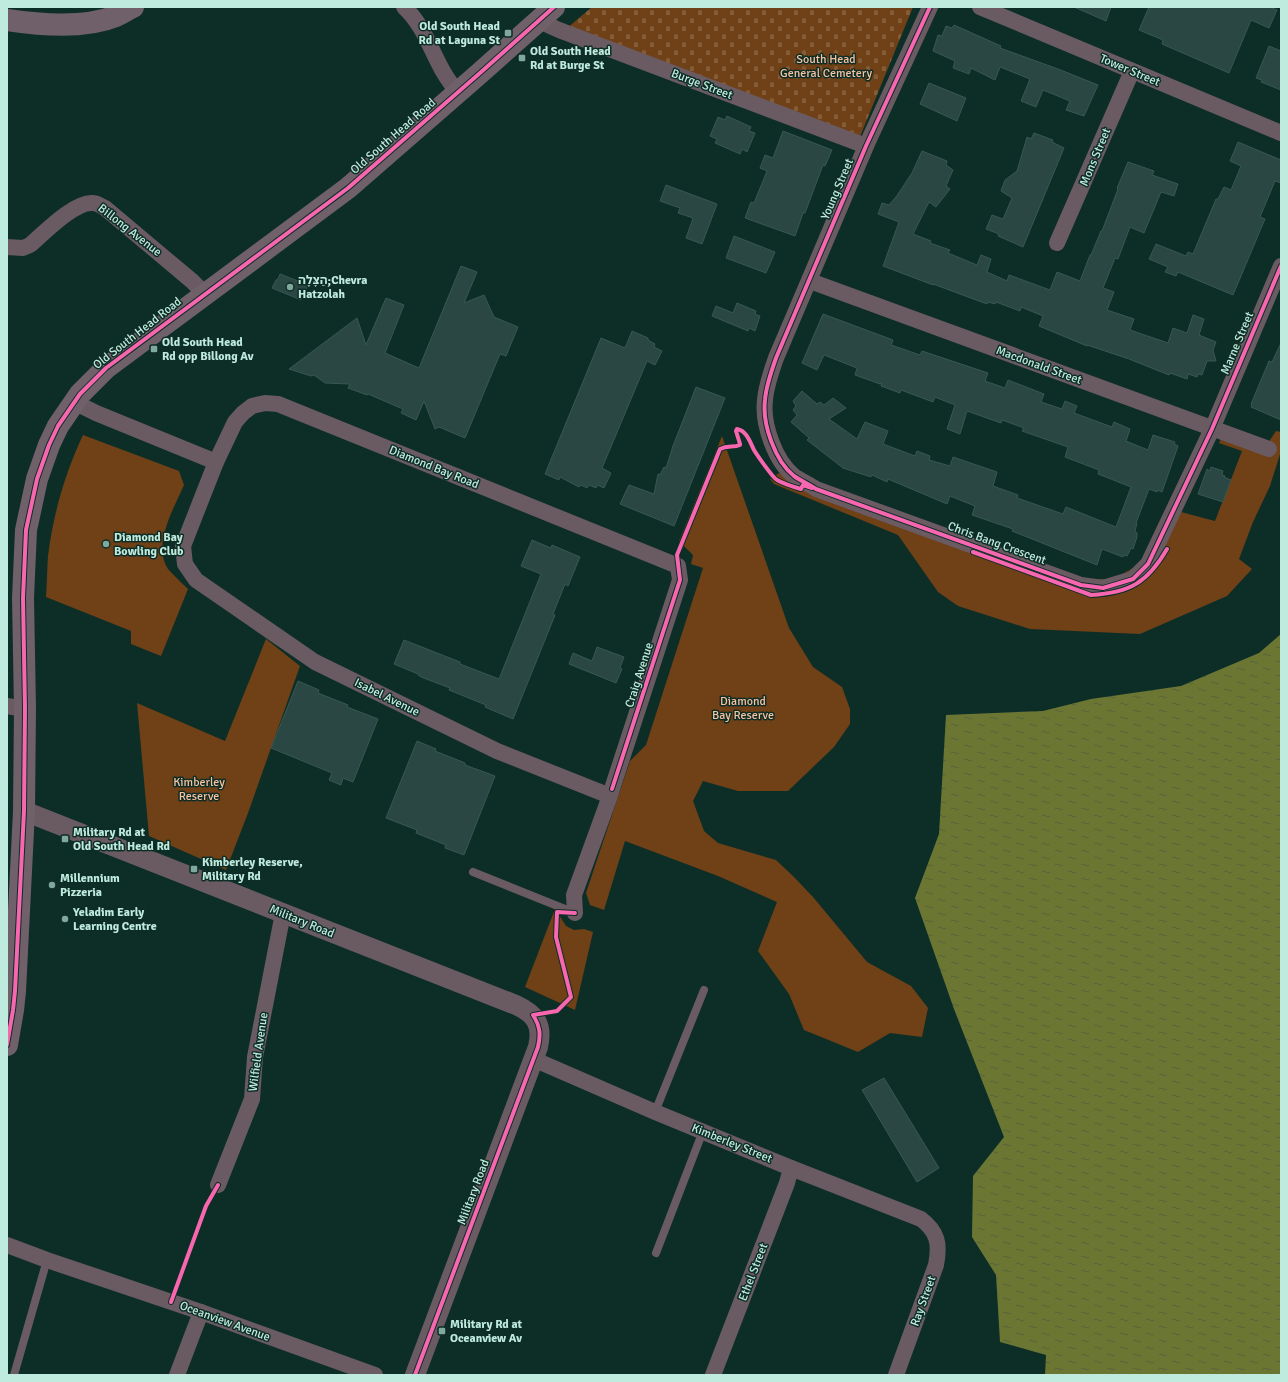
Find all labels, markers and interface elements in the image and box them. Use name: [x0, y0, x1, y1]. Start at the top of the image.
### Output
place label: Old South Head Rd at Laguna St: [419, 19, 501, 48]
marker: Old South Head Rd at Laguna St: [503, 28, 513, 38]
place label: Old South Head Rd at Burge St: [530, 44, 611, 73]
street label: Tower Street: [1097, 51, 1162, 90]
park label: South Head General Cemetery: [780, 52, 872, 81]
marker: Old South Head Rd at Burge St: [517, 53, 527, 63]
street label: Burge Street: [669, 66, 735, 103]
street label: Old South Head Road: [348, 95, 439, 177]
street label: Mons Street: [1077, 126, 1114, 188]
street label: Young Street: [818, 156, 857, 222]
street label: Billong Avenue: [95, 201, 164, 260]
place label: הַצָּלָה;Chevra Hatzolah: [298, 273, 367, 302]
marker: הַצָּלָה;Chevra Hatzolah: [285, 282, 295, 292]
street label: Old South Head Road: [90, 294, 184, 373]
street label: Marne Street: [1218, 310, 1257, 377]
place label: Old South Head Rd opp Billong Av: [162, 335, 254, 364]
street label: Macdonald Street: [994, 343, 1084, 388]
marker: Old South Head Rd opp Billong Av: [149, 344, 159, 354]
street label: Diamond Bay Road: [387, 443, 481, 492]
street label: Chris Bang Crescent: [946, 519, 1048, 568]
place label: Diamond Bay Bowling Club: [114, 530, 184, 559]
marker: Diamond Bay Bowling Club: [101, 539, 111, 549]
street label: Craig Avenue: [622, 641, 657, 710]
street label: Isabel Avenue: [352, 675, 422, 720]
park label: Diamond Bay Reserve: [712, 694, 774, 723]
park label: Kimberley Reserve: [173, 775, 225, 804]
place label: Military Rd at Old South Head Rd: [73, 825, 171, 854]
marker: Military Rd at Old South Head Rd: [60, 834, 70, 844]
place label: Kimberley Reserve, Military Rd: [202, 855, 303, 884]
marker: Kimberley Reserve, Military Rd: [189, 864, 199, 874]
place label: Millennium Pizzeria: [60, 871, 120, 900]
marker: Millennium Pizzeria: [47, 880, 57, 890]
street label: Military Road: [267, 902, 336, 941]
place label: Yeladim Early Learning Centre: [72, 905, 157, 934]
marker: Yeladim Early Learning Centre: [60, 914, 70, 924]
street label: Wilfield Avenue: [246, 1011, 271, 1093]
street label: Kimberley Street: [689, 1120, 774, 1166]
street label: Military Road: [454, 1157, 493, 1227]
street label: Ethel Street: [736, 1241, 771, 1303]
street label: Ray Street: [907, 1274, 940, 1328]
street label: Oceanview Avenue: [178, 1298, 272, 1345]
place label: Military Rd at Oceanview Av: [450, 1317, 523, 1346]
marker: Military Rd at Oceanview Av: [437, 1326, 447, 1336]

